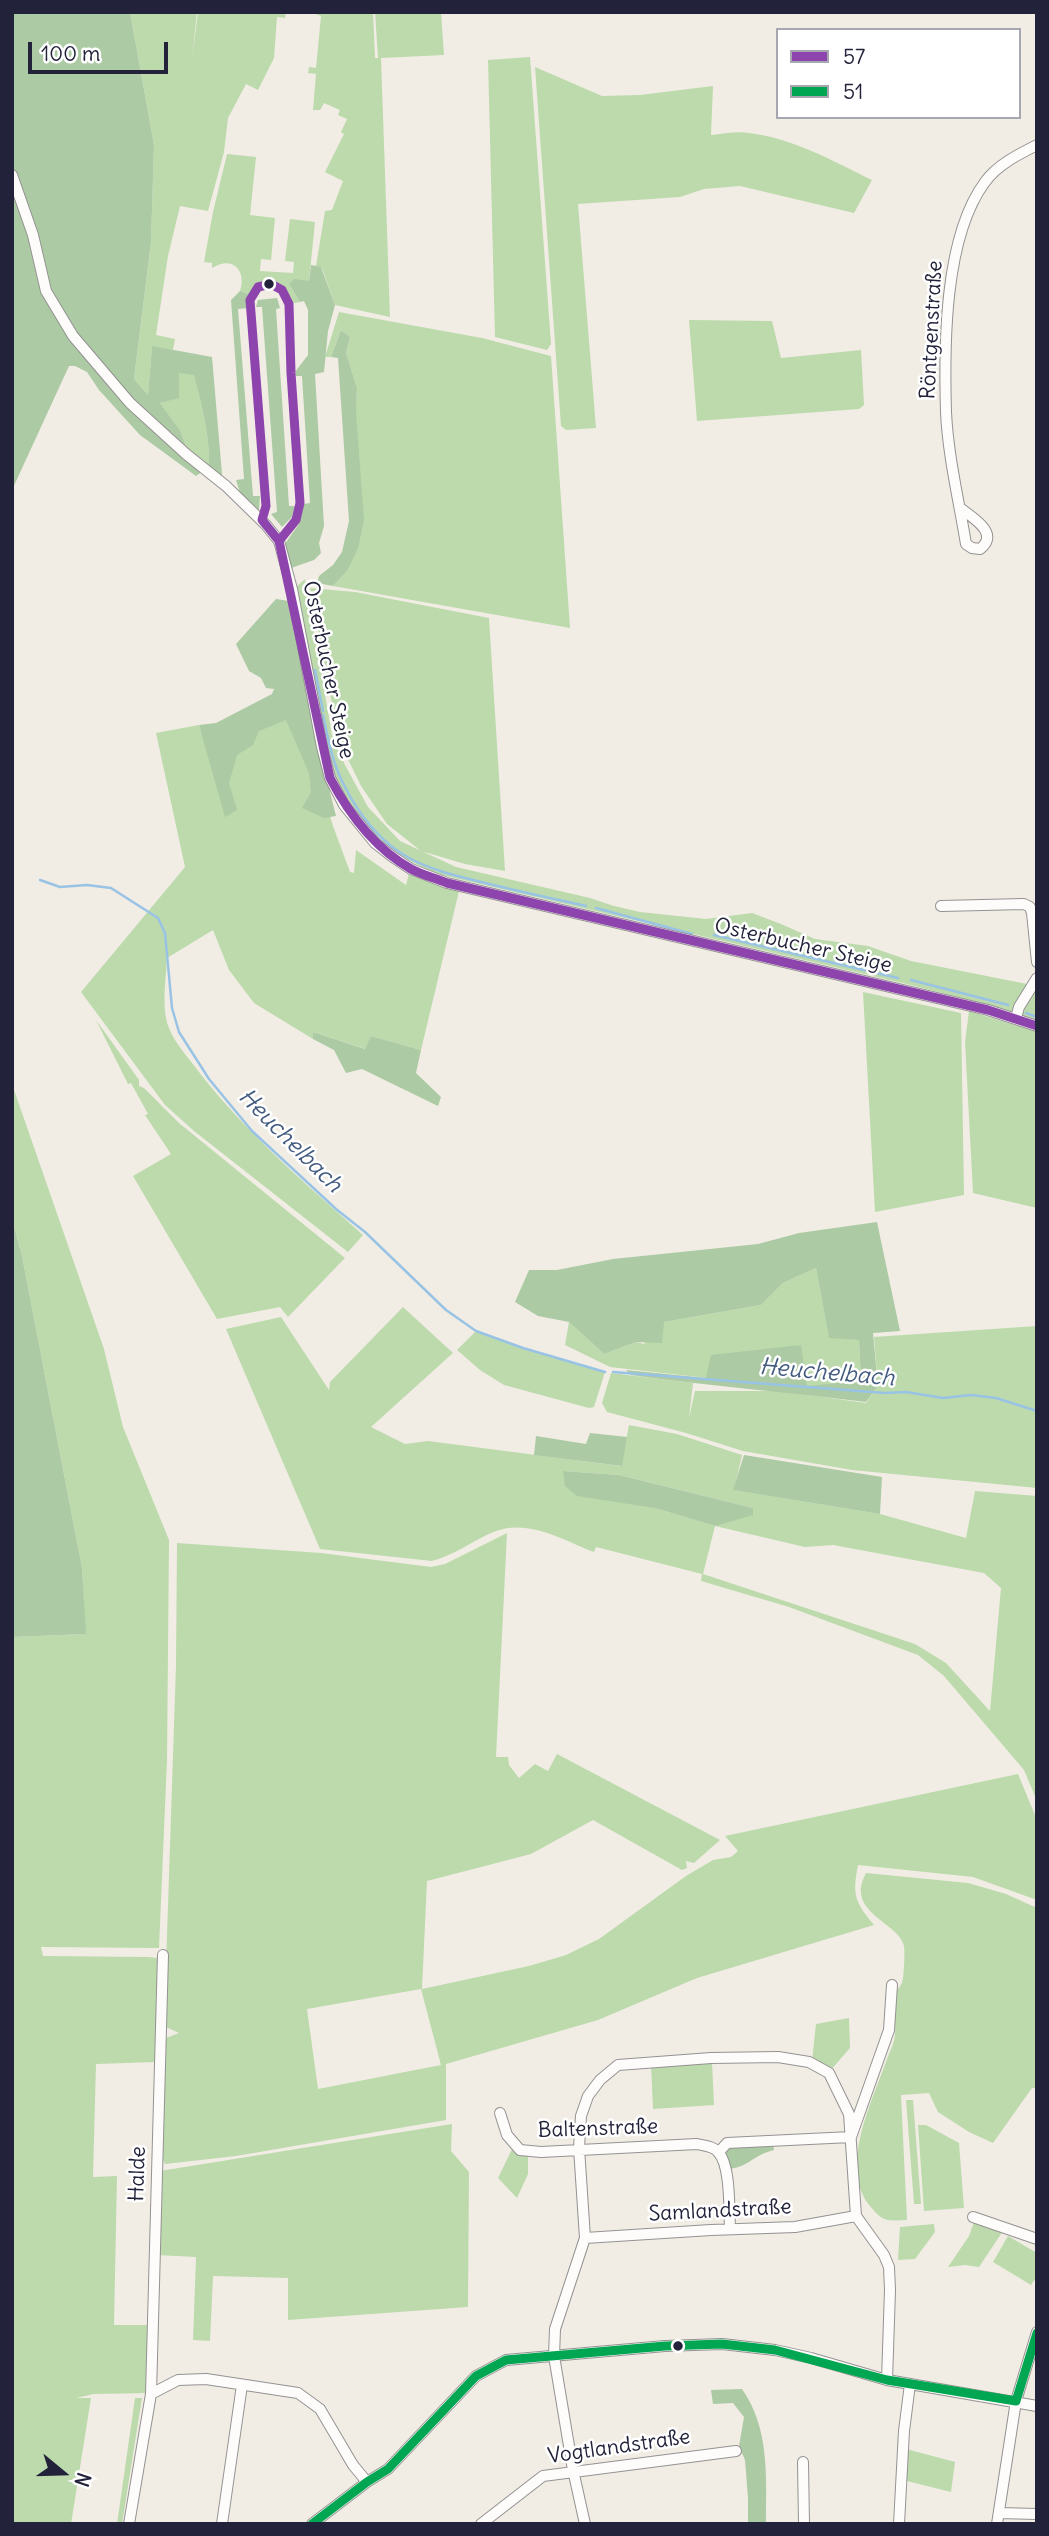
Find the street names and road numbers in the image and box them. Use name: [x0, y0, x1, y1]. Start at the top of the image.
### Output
street label: Röntgenstraße: [916, 260, 948, 400]
street label: Osterbucher Steige: [297, 579, 359, 761]
street label: Osterbucher Steige: [712, 913, 894, 979]
street label: Baltenstraße: [537, 2114, 659, 2144]
street label: Halde: [124, 2146, 152, 2202]
street label: Samlandstraße: [648, 2195, 792, 2227]
street label: Vogtlandstraße: [546, 2425, 692, 2469]

